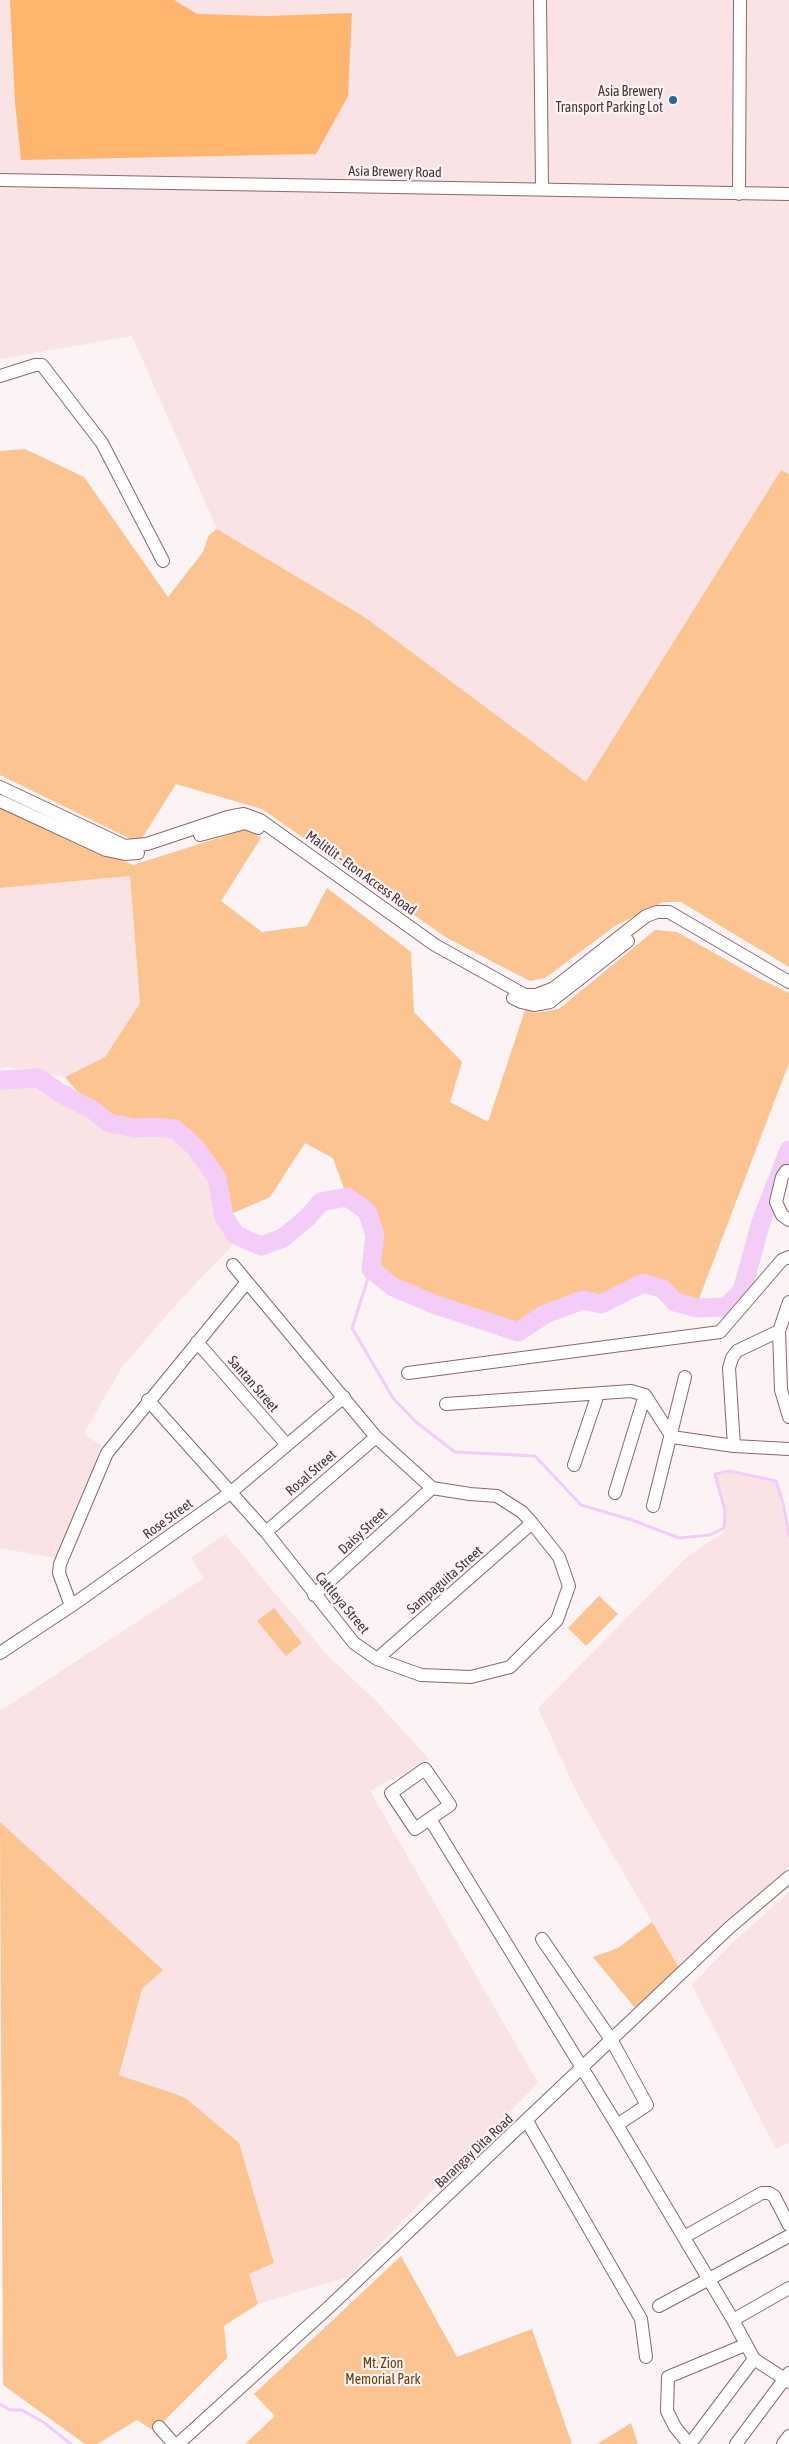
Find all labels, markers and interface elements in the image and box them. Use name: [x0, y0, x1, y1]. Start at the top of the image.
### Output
place label: Asia Brewery Transport Parking Lot: [556, 84, 663, 116]
marker: Asia Brewery Transport Parking Lot: [667, 94, 679, 106]
street label: Asia Brewery Road: [348, 163, 442, 181]
street label: Malitlit - Eton Access Road: [303, 827, 419, 919]
street label: Santan Street: [224, 1352, 282, 1416]
street label: Rosal Street: [282, 1447, 340, 1499]
street label: Rose Street: [140, 1495, 196, 1543]
street label: Daisy Street: [335, 1504, 391, 1558]
street label: Sampaguita Street: [404, 1543, 486, 1617]
street label: Cattleya Street: [311, 1569, 373, 1637]
street label: Barangay Dita Road: [432, 2111, 516, 2191]
park label: Mt. Zion Memorial Park: [345, 2356, 421, 2388]

